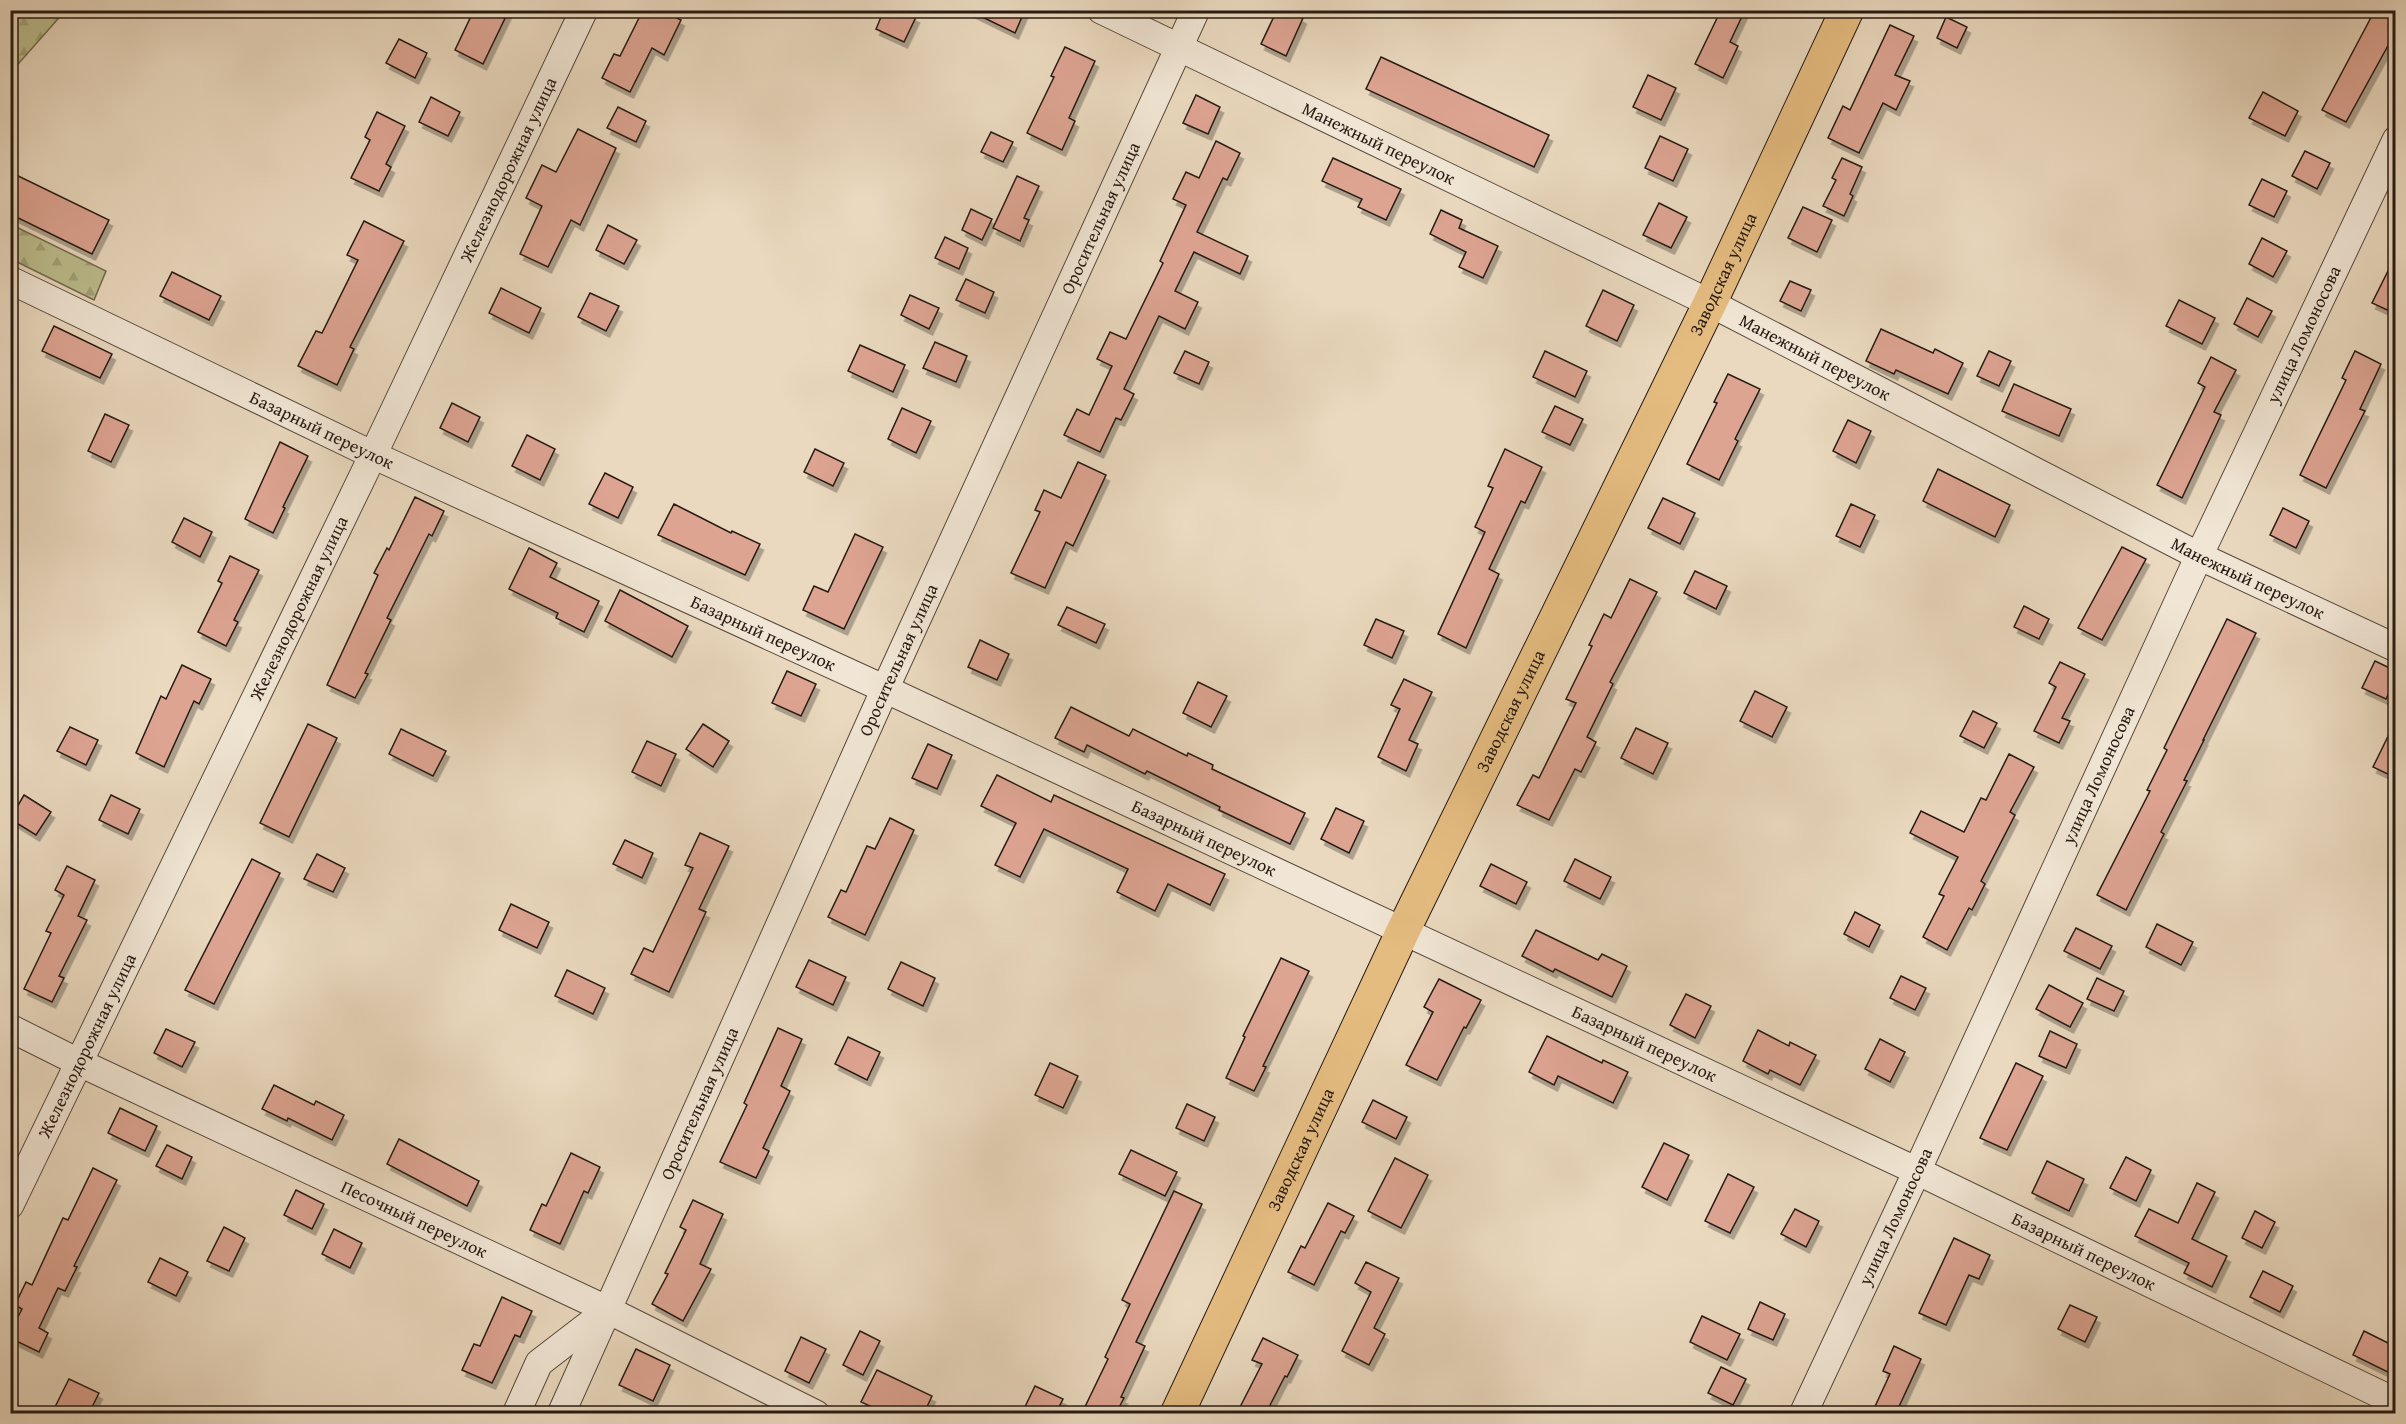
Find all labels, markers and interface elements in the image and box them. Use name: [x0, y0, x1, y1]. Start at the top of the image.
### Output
street label: Железнодорожная улица: [452, 72, 564, 267]
street label: Манежный переулок: [1298, 95, 1460, 192]
street label: Оросительная улица: [1054, 137, 1147, 299]
street label: Заводская улица: [1682, 208, 1764, 340]
street label: улица Ломоносова: [2259, 261, 2348, 409]
street label: Манежный переулок: [1735, 306, 1896, 407]
street label: Базарный переулок: [245, 384, 399, 476]
street label: Железнодорожная улица: [242, 511, 355, 706]
street label: Манежный переулок: [2166, 530, 2330, 626]
street label: Оросительная улица: [852, 579, 945, 740]
street label: Базарный переулок: [686, 588, 841, 678]
street label: Заводская улица: [1469, 645, 1552, 777]
street label: улица Ломоносова: [2054, 701, 2142, 849]
street label: Базарный переулок: [1127, 792, 1282, 883]
street label: Железнодорожная улица: [30, 948, 143, 1143]
street label: Базарный переулок: [1568, 998, 1722, 1089]
street label: Оросительная улица: [653, 1022, 745, 1184]
street label: Заводская улица: [1260, 1083, 1341, 1215]
street label: улица Ломоносова: [1851, 1143, 1939, 1291]
street label: Песочный переулок: [336, 1173, 493, 1265]
street label: Базарный переулок: [2007, 1205, 2161, 1297]

